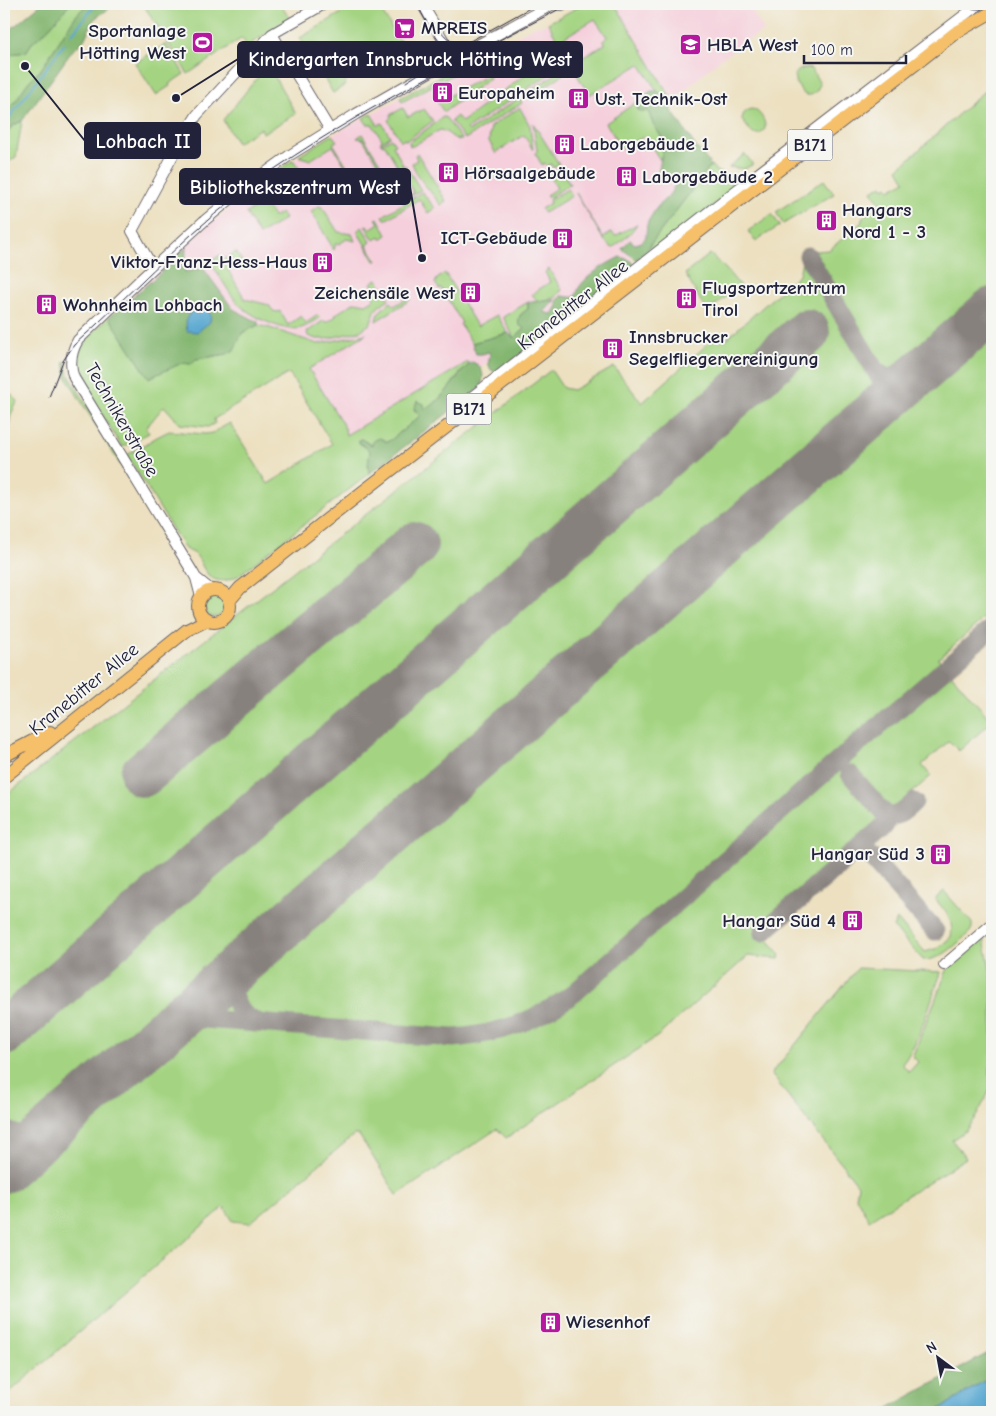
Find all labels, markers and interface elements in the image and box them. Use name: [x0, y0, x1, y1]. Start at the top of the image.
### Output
supermarket icon: MPREIS: [393, 16, 417, 40]
place label: MPREIS: [421, 17, 487, 39]
place label: Sportanlage Hötting West: [79, 20, 187, 64]
sports icon: Sportanlage Hötting West: [190, 30, 214, 54]
scale bar: [804, 32, 906, 64]
school or university icon: HBLA West: [679, 33, 703, 57]
place label: HBLA West: [707, 34, 799, 56]
text: 100 m: [811, 41, 853, 59]
callout: Kindergarten Innsbruck Hötting West: [238, 42, 582, 77]
text: Kindergarten Innsbruck Hötting West: [248, 48, 572, 71]
building icon: Europaheim: [430, 81, 454, 105]
place label: Europaheim: [458, 82, 555, 104]
building icon: Ust. Technik-Ost: [567, 87, 591, 111]
place label: Ust. Technik-Ost: [595, 88, 728, 110]
callout: Lohbach II: [85, 123, 200, 158]
text: Lohbach II: [95, 130, 191, 153]
road number: B171: [788, 130, 832, 160]
building icon: Laborgebäude 1: [552, 132, 576, 156]
place label: Laborgebäude 1: [580, 133, 709, 155]
building icon: Hörsaalgebäude: [436, 161, 460, 185]
place label: Hörsaalgebäude: [464, 162, 595, 184]
building icon: Laborgebäude 2: [614, 165, 638, 189]
place label: Laborgebäude 2: [642, 166, 773, 188]
callout: Bibliothekszentrum West: [180, 169, 410, 204]
text: Bibliothekszentrum West: [190, 176, 401, 199]
place label: Hangars Nord 1 - 3: [842, 199, 926, 243]
building icon: Hangars Nord 1 - 3: [814, 209, 838, 233]
building icon: ICT-Gebäude: [551, 226, 575, 250]
place label: ICT-Gebäude: [441, 227, 547, 249]
building icon: Viktor-Franz-Hess-Haus: [311, 250, 335, 274]
place label: Viktor-Franz-Hess-Haus: [111, 251, 307, 273]
street label: Kranebitter Allee: [513, 255, 633, 355]
place label: Flugsportzentrum Tirol: [702, 277, 846, 321]
building icon: Zeichensäle West: [459, 281, 483, 305]
place label: Zeichensäle West: [314, 282, 456, 304]
building icon: Flugsportzentrum Tirol: [674, 287, 698, 311]
building icon: Wohnheim Lohbach: [35, 293, 59, 317]
place label: Wohnheim Lohbach: [63, 294, 223, 316]
place label: Innsbrucker Segelfliegervereinigung: [629, 326, 819, 370]
building icon: Innsbrucker Segelfliegervereinigung: [601, 336, 625, 360]
street label: Technikerstraße: [81, 359, 163, 481]
road number: B171: [446, 394, 492, 424]
street label: Kranebitter Allee: [25, 638, 143, 740]
building icon: Hangar Süd 3: [929, 842, 953, 866]
place label: Hangar Süd 3: [811, 843, 925, 865]
building icon: Hangar Süd 4: [840, 909, 864, 933]
place label: Hangar Süd 4: [722, 910, 836, 932]
building icon: Wiesenhof: [538, 1310, 562, 1334]
place label: Wiesenhof: [566, 1311, 651, 1333]
north arrow: [914, 1334, 964, 1384]
text: N: [923, 1338, 940, 1357]

